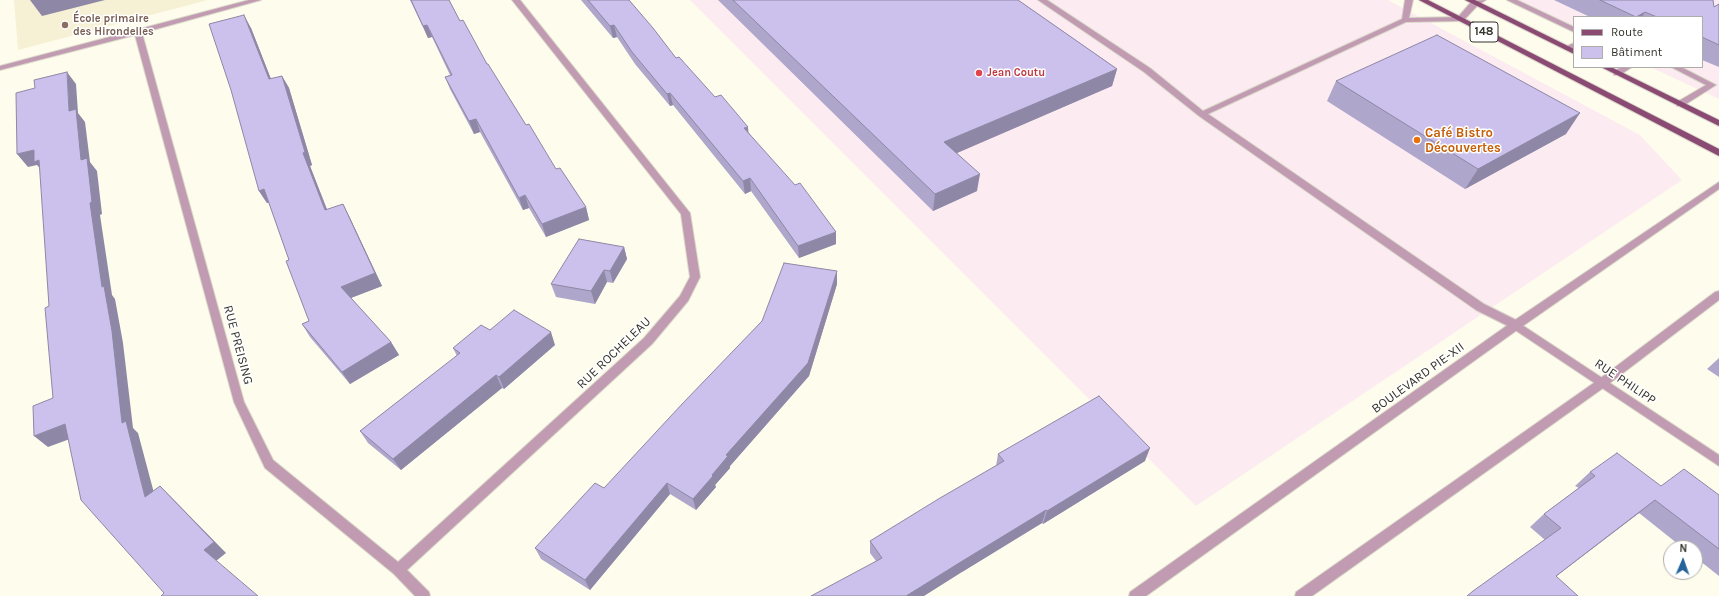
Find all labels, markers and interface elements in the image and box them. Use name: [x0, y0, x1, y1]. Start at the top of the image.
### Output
place label: École primaire des Hirondelles: [73, 12, 154, 38]
legend: [1573, 16, 1703, 68]
marker: École primaire des Hirondelles: [60, 20, 70, 30]
road number: 148: [1470, 22, 1498, 42]
text: Route: [1611, 25, 1643, 39]
text: Bâtiment: [1611, 45, 1662, 59]
place label: Jean Coutu: [987, 66, 1045, 80]
marker: Jean Coutu: [974, 68, 984, 78]
place label: Café Bistro Découvertes: [1425, 125, 1501, 156]
marker: Café Bistro Découvertes: [1412, 135, 1422, 145]
street label: RUE PREISING: [220, 304, 256, 386]
street label: RUE ROCHELEAU: [574, 314, 654, 392]
street label: BOULEVARD PIE-XII: [1369, 339, 1467, 417]
street label: RUE PHILIPP: [1591, 356, 1659, 408]
north arrow: [1663, 540, 1703, 580]
text: N: [1679, 542, 1688, 555]

